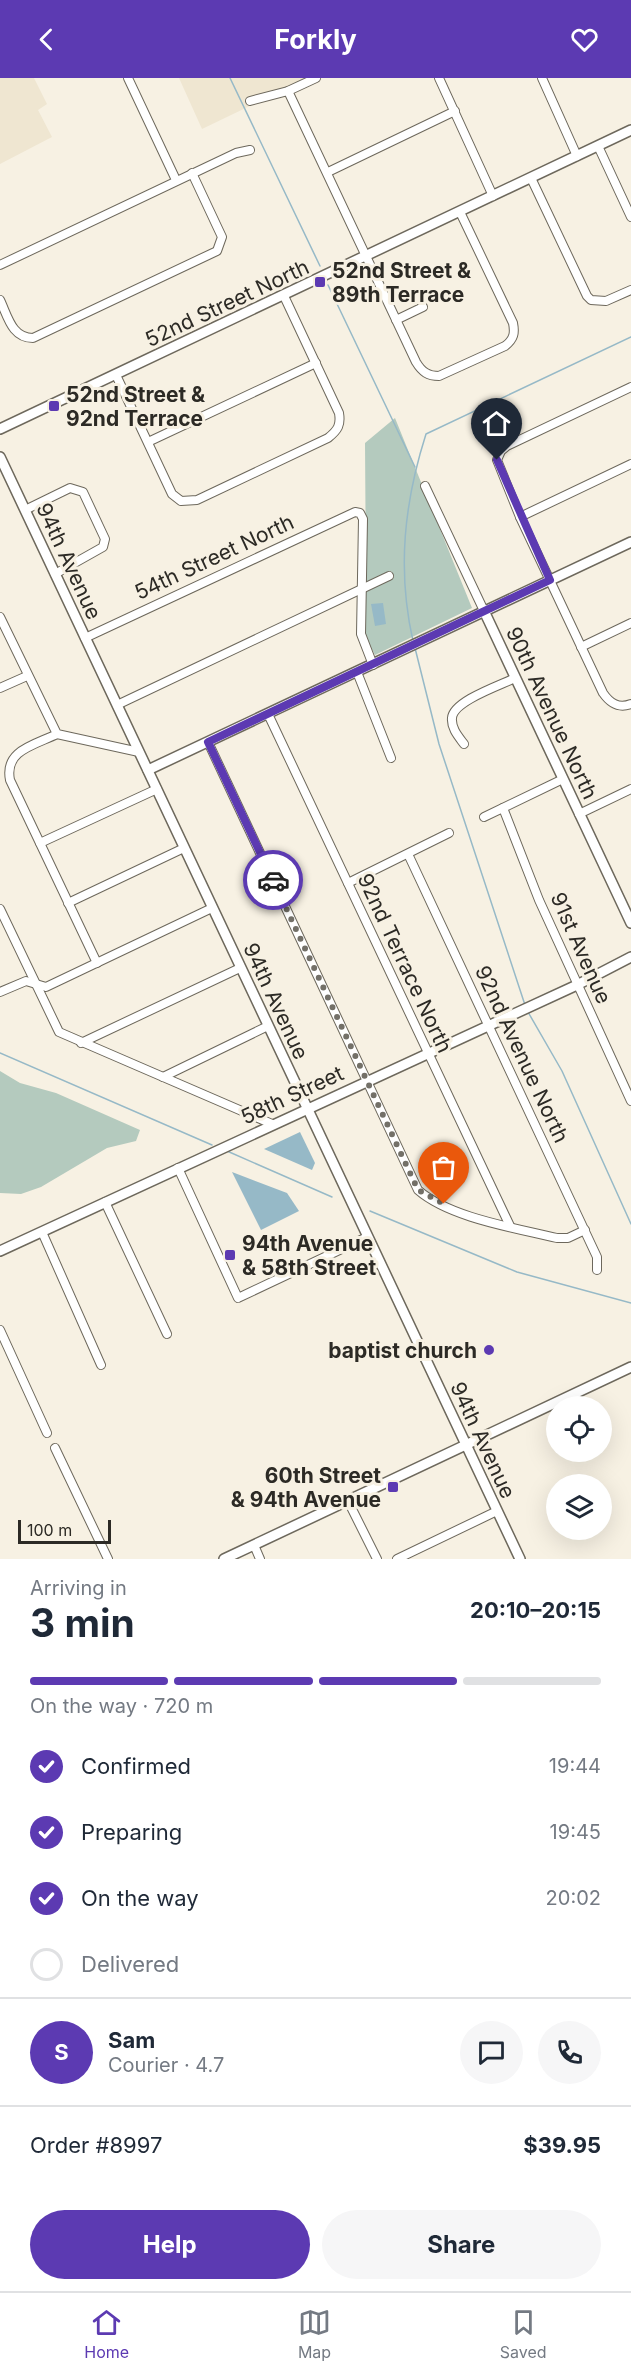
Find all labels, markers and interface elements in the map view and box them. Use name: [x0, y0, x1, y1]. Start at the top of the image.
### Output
icon: back: [30, 23, 63, 56]
text: Forkly: [274, 23, 357, 56]
icon: heart: [568, 23, 601, 56]
street label: 52nd Street North: [141, 254, 313, 352]
place label: 52nd Street & 89th Terrace: [332, 258, 472, 307]
marker: 52nd Street & 89th Terrace: [313, 275, 327, 289]
place label: 52nd Street & 92nd Terrace: [66, 382, 206, 431]
pin: [471, 398, 522, 460]
marker: 52nd Street & 92nd Terrace: [47, 399, 61, 413]
icon: home: [480, 407, 513, 440]
street label: 94th Avenue: [31, 499, 107, 623]
street label: 54th Street North: [130, 509, 298, 605]
street label: 90th Avenue North: [501, 623, 603, 803]
courier: [243, 850, 303, 910]
icon: car: [257, 864, 290, 897]
street label: 92nd Terrace North: [352, 869, 458, 1057]
street label: 91st Avenue: [545, 888, 617, 1008]
street label: 94th Avenue: [238, 939, 314, 1063]
street label: 92nd Avenue North: [470, 961, 574, 1147]
street label: 58th Street: [237, 1060, 347, 1130]
pin: [418, 1142, 469, 1204]
icon: bag: [427, 1151, 460, 1184]
place label: 94th Avenue & 58th Street: [242, 1231, 376, 1280]
marker: 94th Avenue & 58th Street: [223, 1248, 237, 1262]
place label: baptist church: [328, 1338, 477, 1363]
marker: baptist church: [482, 1343, 496, 1357]
street label: 94th Avenue: [445, 1378, 521, 1502]
map controls: [546, 1396, 612, 1540]
button: locate: [546, 1396, 612, 1462]
place label: 60th Street & 94th Avenue: [231, 1463, 381, 1512]
button: layers: [546, 1474, 612, 1540]
marker: 60th Street & 94th Avenue: [386, 1480, 400, 1494]
scale bar: [18, 1517, 111, 1544]
text: 100 m: [27, 1520, 72, 1540]
text: Arriving in: [30, 1576, 127, 1600]
text: 20:10–20:15: [470, 1597, 601, 1623]
text: 3 min: [30, 1599, 135, 1646]
text: On the way · 720 m: [30, 1694, 213, 1718]
icon: check: [30, 1750, 63, 1783]
text: Confirmed: [81, 1753, 191, 1779]
text: 19:44: [549, 1754, 601, 1778]
icon: check: [30, 1816, 63, 1849]
text: Preparing: [81, 1819, 182, 1845]
text: 19:45: [550, 1820, 601, 1844]
icon: check: [30, 1882, 63, 1915]
text: On the way: [81, 1885, 199, 1911]
text: 20:02: [546, 1886, 601, 1910]
text: Delivered: [81, 1951, 179, 1977]
button: chat: [460, 2021, 523, 2084]
button: phone: [538, 2021, 601, 2084]
text: Sam: [108, 2027, 155, 2053]
text: S: [54, 2039, 69, 2065]
text: Courier · 4.7: [108, 2053, 224, 2077]
text: Order #8997: [30, 2132, 162, 2158]
text: $39.95: [523, 2132, 601, 2158]
button: Help: [30, 2210, 310, 2279]
button: Share: [322, 2210, 601, 2279]
tab: Home: [84, 2306, 129, 2362]
tab: Map: [298, 2306, 331, 2362]
tab: Saved: [500, 2306, 547, 2362]

